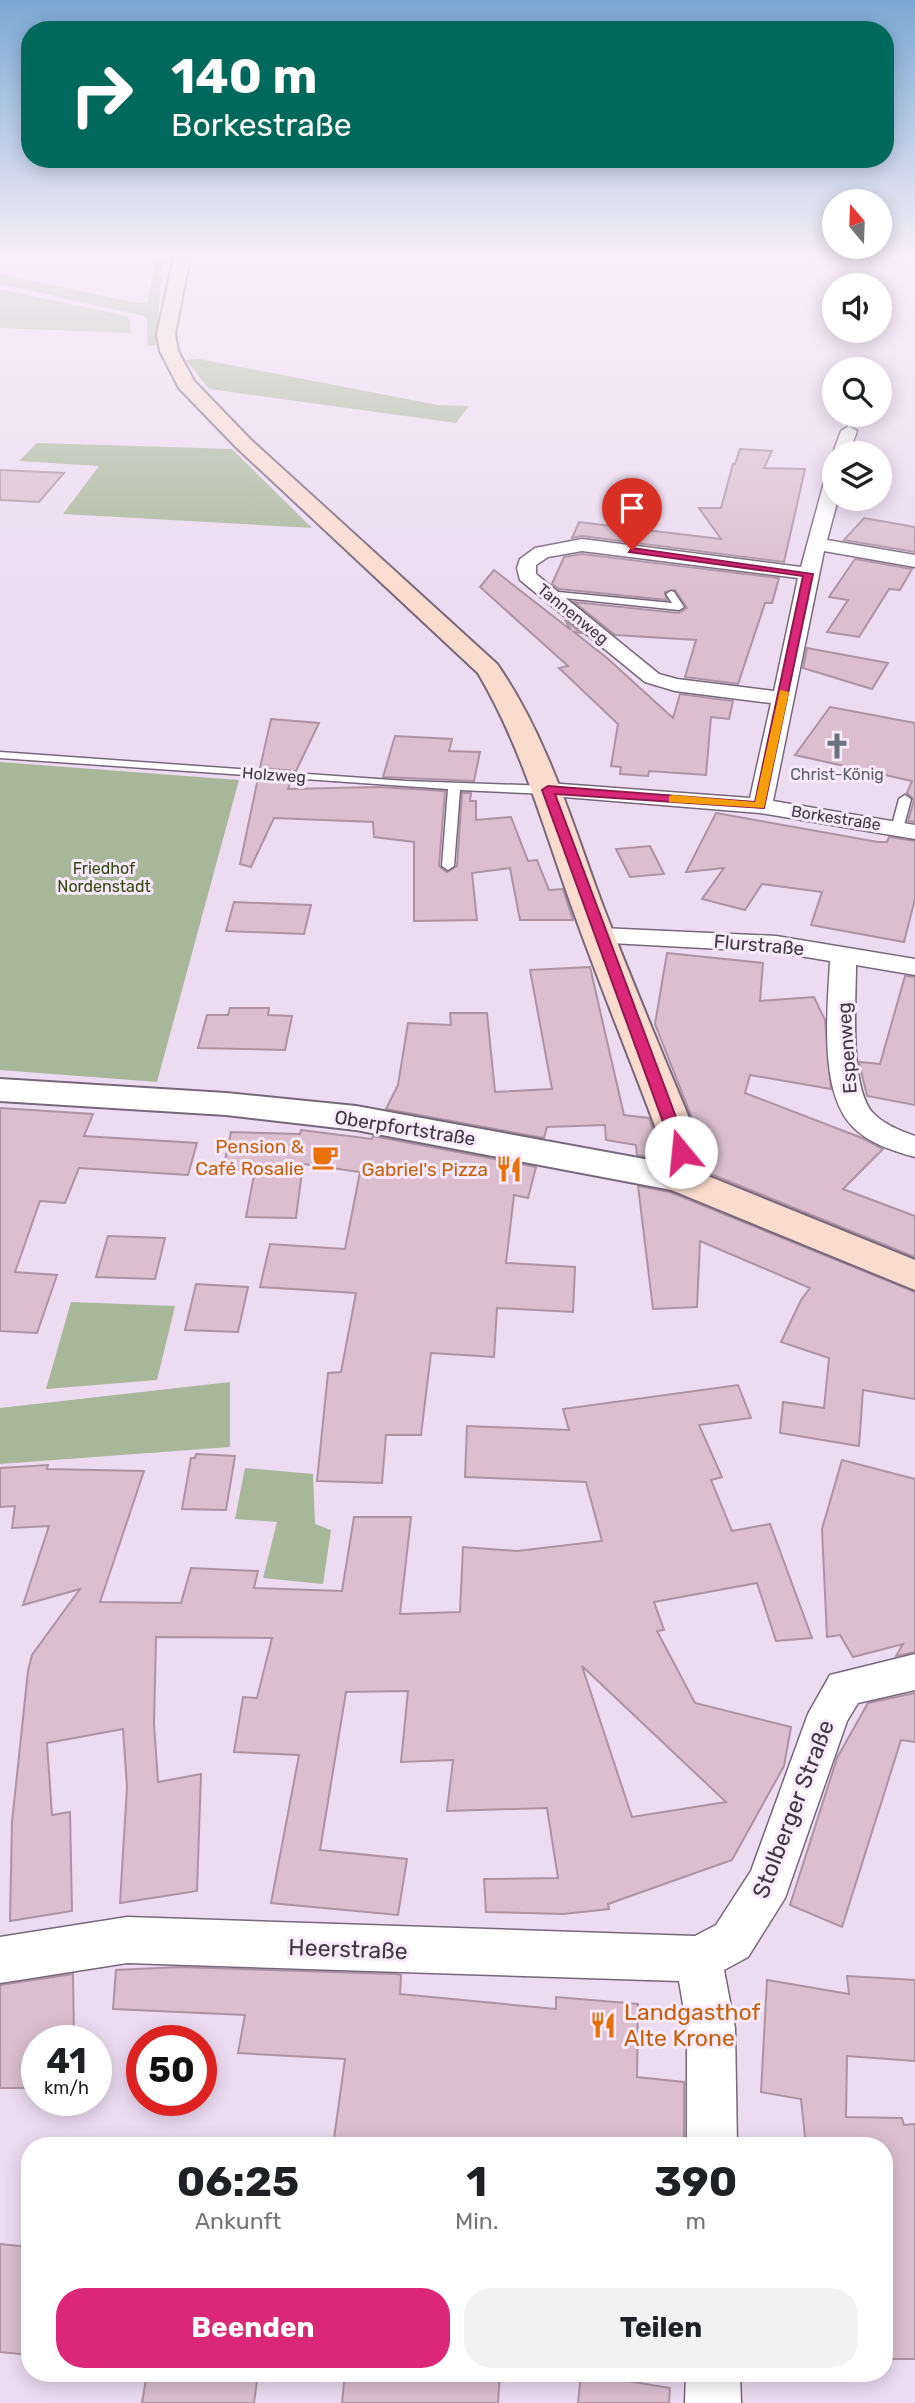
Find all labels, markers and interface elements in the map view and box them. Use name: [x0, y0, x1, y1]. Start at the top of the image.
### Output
text: 140 m: [171, 47, 317, 105]
icon: right: [56, 49, 147, 140]
text: Borkestraße: [171, 106, 352, 144]
north arrow: [822, 189, 892, 259]
map controls: [822, 189, 892, 511]
button: sound: [822, 273, 892, 343]
button: search: [822, 357, 892, 427]
button: layers: [822, 441, 892, 511]
pin: [602, 478, 662, 550]
icon: arrive: [613, 489, 651, 527]
street label: Tannenweg: [534, 580, 612, 648]
church icon: Christ-König: [822, 731, 852, 761]
street label: Holzweg: [242, 763, 306, 787]
place label: Christ-König: [790, 765, 884, 784]
street label: Borkestraße: [790, 802, 882, 834]
park label: Friedhof Nordenstadt: [57, 859, 151, 896]
street label: Flurstraße: [713, 930, 805, 960]
street label: Espenweg: [832, 1002, 862, 1094]
street label: Oberpfortstraße: [333, 1106, 477, 1150]
position arrow: [644, 1115, 718, 1189]
place label: Pension & Café Rosalie: [195, 1135, 304, 1180]
cafe icon: Pension & Café Rosalie: [310, 1142, 340, 1172]
restaurant icon: Gabriel's Pizza: [494, 1154, 524, 1184]
place label: Gabriel's Pizza: [361, 1158, 488, 1181]
street label: Stolberger Straße: [746, 1716, 840, 1902]
street label: Heerstraße: [288, 1933, 408, 1965]
place label: Landgasthof Alte Krone: [624, 1998, 760, 2052]
restaurant icon: Landgasthof Alte Krone: [588, 2010, 618, 2040]
speed limit sign: 50: [126, 2025, 217, 2116]
text: 41: [46, 2040, 87, 2082]
text: km/h: [44, 2077, 89, 2099]
text: 06:25: [177, 2157, 299, 2207]
text: 1: [466, 2157, 487, 2207]
text: 390: [654, 2157, 737, 2207]
text: Ankunft: [195, 2207, 281, 2235]
text: Min.: [455, 2207, 498, 2235]
text: m: [686, 2207, 706, 2235]
button: Beenden: [56, 2288, 450, 2368]
button: Teilen: [464, 2288, 858, 2368]

